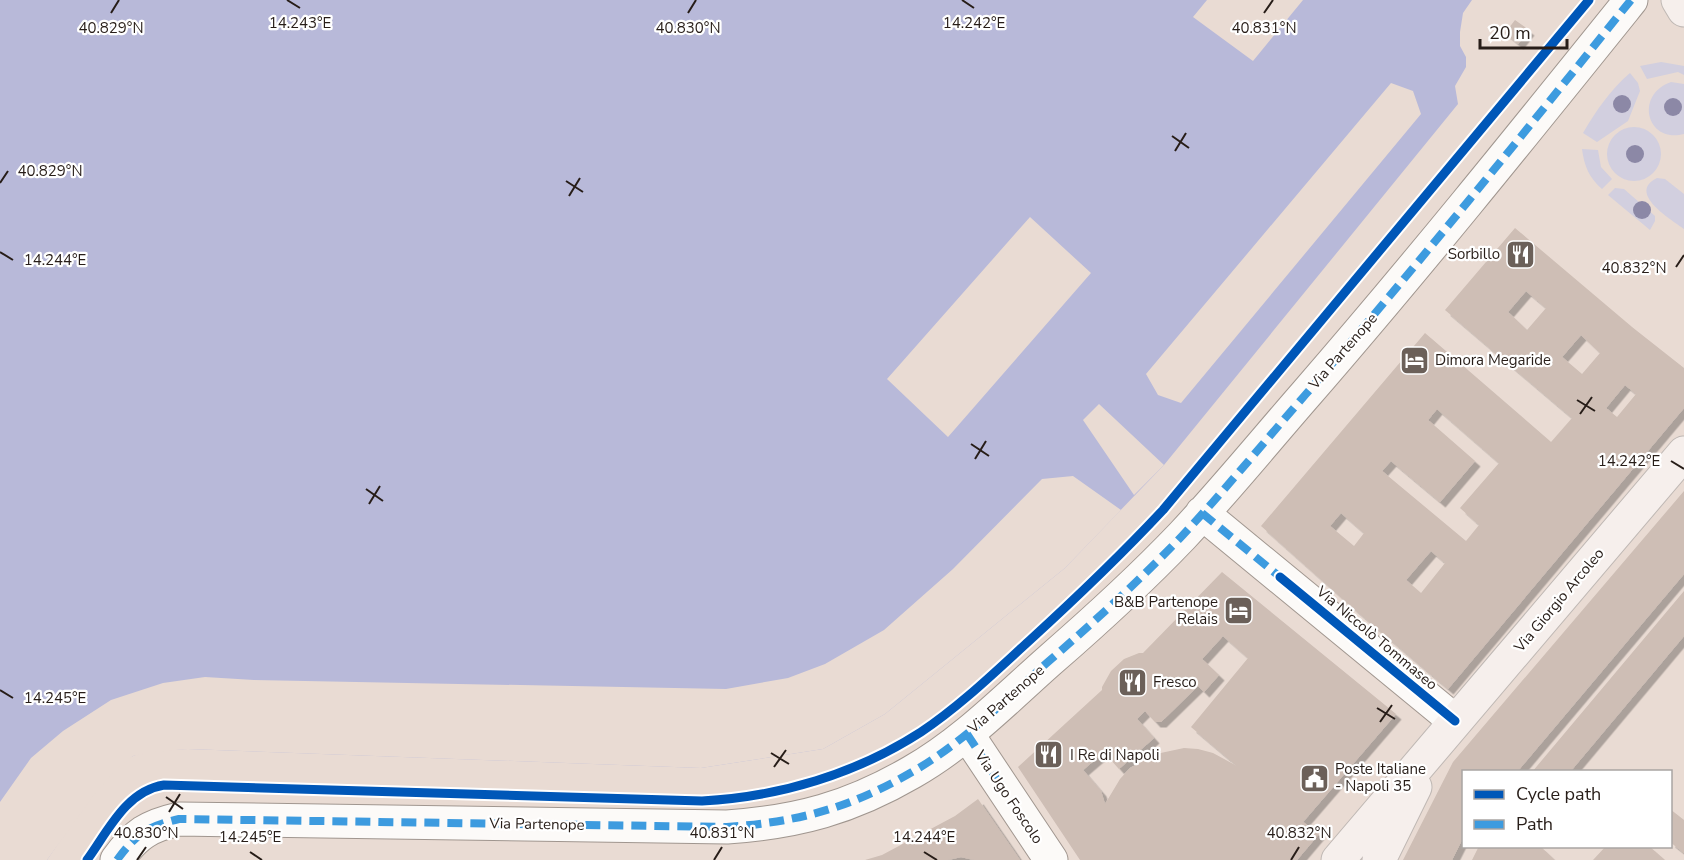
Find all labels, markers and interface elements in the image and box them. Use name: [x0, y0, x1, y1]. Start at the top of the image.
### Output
scale bar: [1480, 12, 1567, 50]
text: 14.243°E: [269, 13, 331, 33]
text: 14.242°E: [943, 13, 1005, 33]
text: 40.829°N: [78, 18, 144, 38]
text: 40.830°N: [655, 18, 721, 38]
text: 40.831°N: [1231, 18, 1297, 38]
text: 20 m: [1489, 21, 1531, 45]
text: 40.829°N: [17, 161, 83, 181]
restaurant icon: Sorbillo: [1505, 238, 1537, 270]
place label: Sorbillo: [1448, 244, 1500, 264]
text: 14.244°E: [24, 250, 86, 270]
text: 40.832°N: [1601, 258, 1667, 278]
street label: Via Partenope: [1304, 308, 1382, 394]
hotel icon: Dimora Megaride: [1398, 344, 1430, 376]
place label: Dimora Megaride: [1435, 350, 1551, 370]
text: 14.242°E: [1598, 451, 1660, 471]
street label: Via Giorgio Arcoleo: [1509, 544, 1608, 657]
street label: Via Niccolò Tommaseo: [1312, 581, 1442, 695]
place label: B&B Partenope Relais: [1114, 592, 1218, 629]
hotel icon: B&B Partenope Relais: [1223, 595, 1255, 627]
street label: Via Partenope: [963, 660, 1049, 738]
restaurant icon: Fresco: [1116, 666, 1148, 698]
place label: Fresco: [1153, 672, 1197, 692]
text: 14.245°E: [24, 688, 86, 708]
restaurant icon: I Re di Napoli: [1033, 739, 1065, 771]
street label: Via Ugo Foscolo: [970, 745, 1048, 848]
place label: I Re di Napoli: [1070, 745, 1160, 765]
place label: Poste Italiane - Napoli 35: [1335, 759, 1426, 796]
public building icon: Poste Italiane - Napoli 35: [1298, 762, 1330, 794]
legend: [1462, 770, 1672, 848]
text: Cycle path: [1516, 782, 1601, 806]
text: Path: [1516, 812, 1553, 836]
street label: Via Partenope: [488, 813, 585, 835]
text: 40.830°N: [113, 823, 179, 843]
text: 40.831°N: [689, 823, 755, 843]
text: 40.832°N: [1266, 823, 1332, 843]
text: 14.245°E: [219, 827, 281, 847]
text: 14.244°E: [893, 827, 955, 847]

